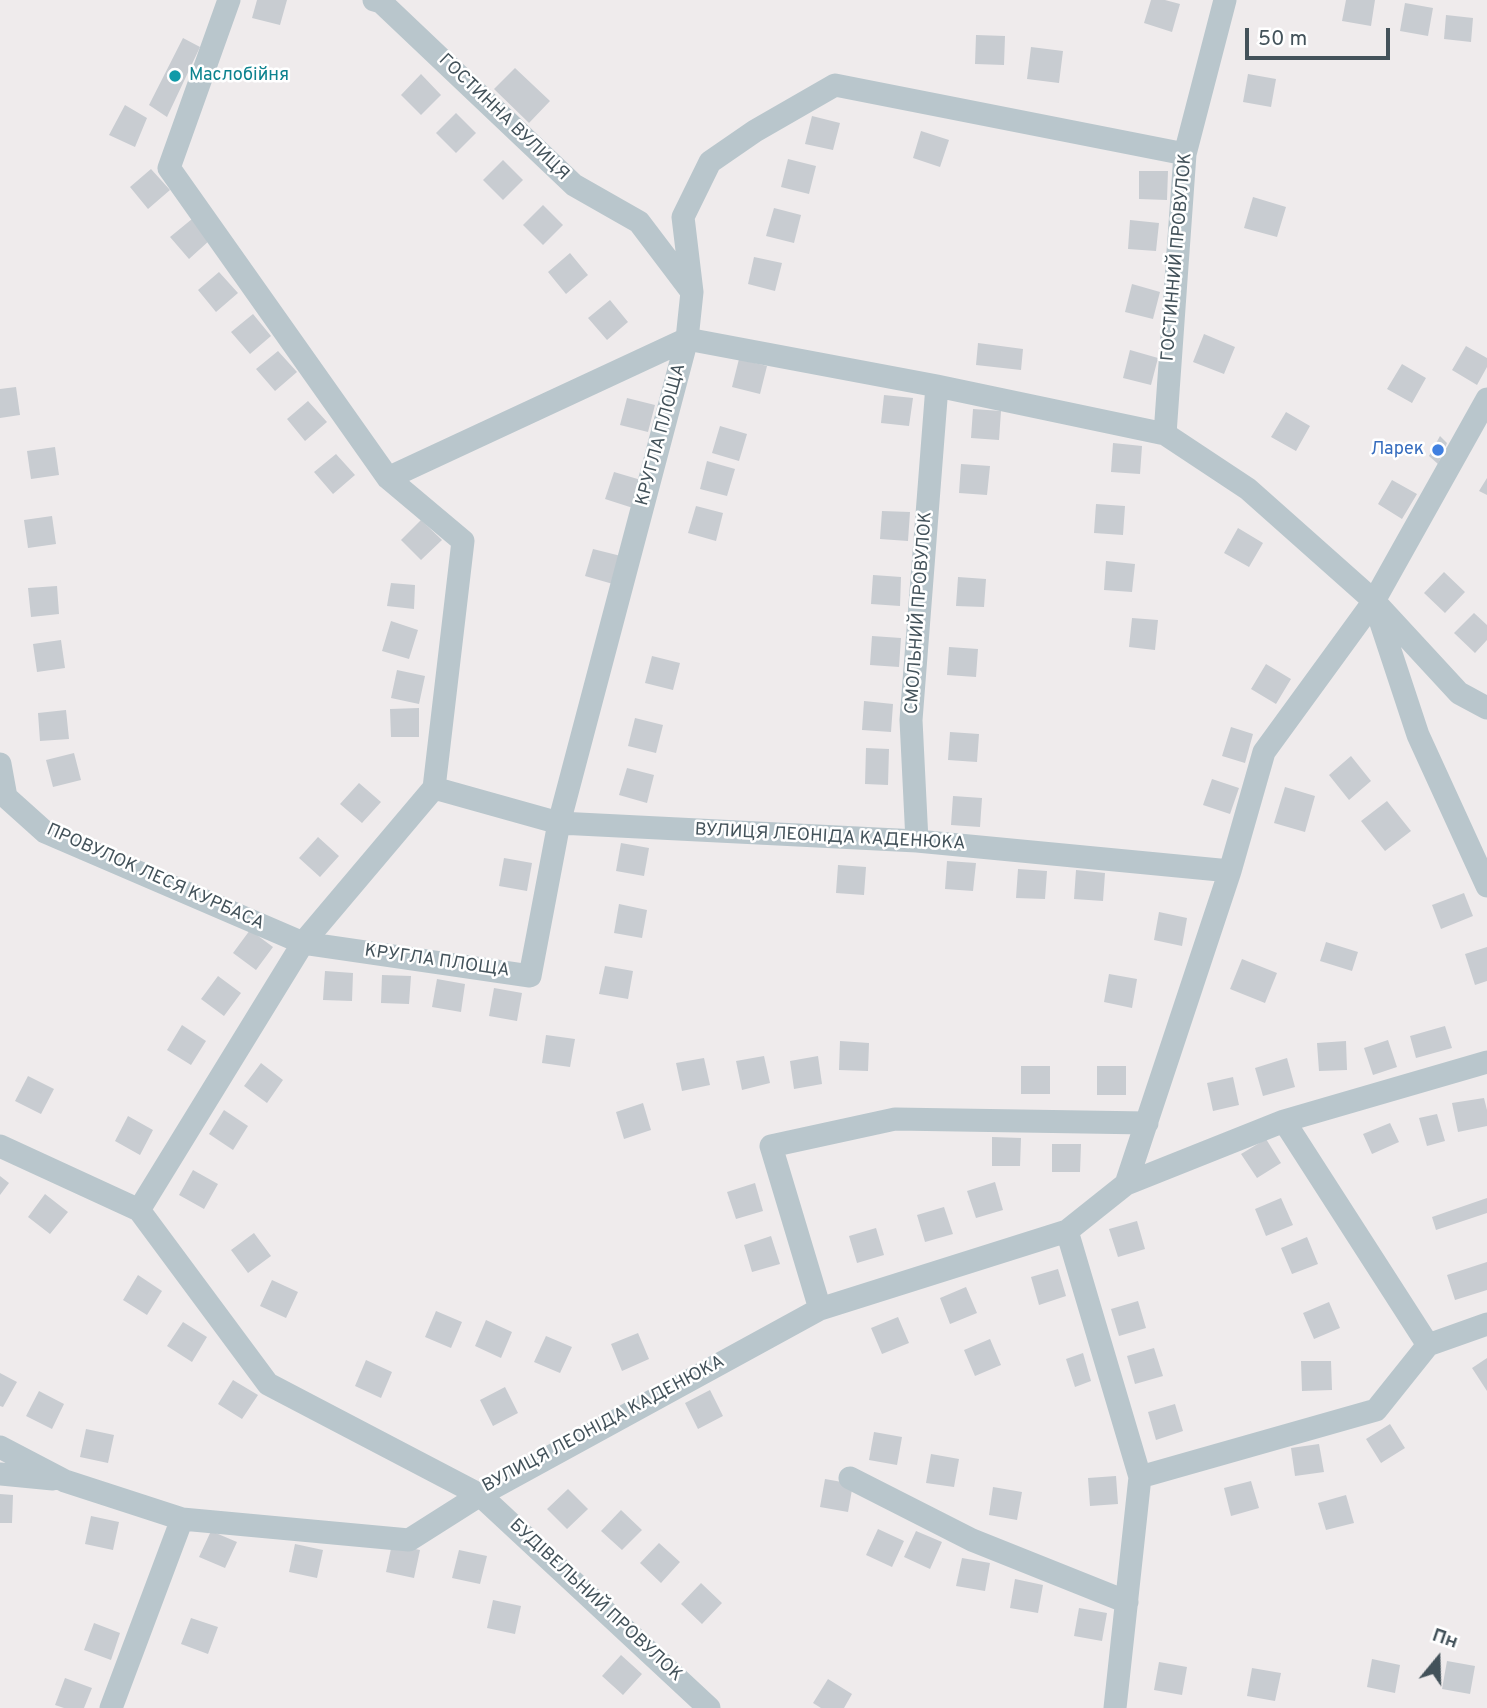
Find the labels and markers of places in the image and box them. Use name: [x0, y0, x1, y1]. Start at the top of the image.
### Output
place label: Маслобійня: [189, 65, 289, 87]
marker: Маслобійня: [167, 68, 183, 84]
place label: Ларек: [1371, 439, 1424, 461]
marker: Ларек: [1430, 442, 1446, 458]

